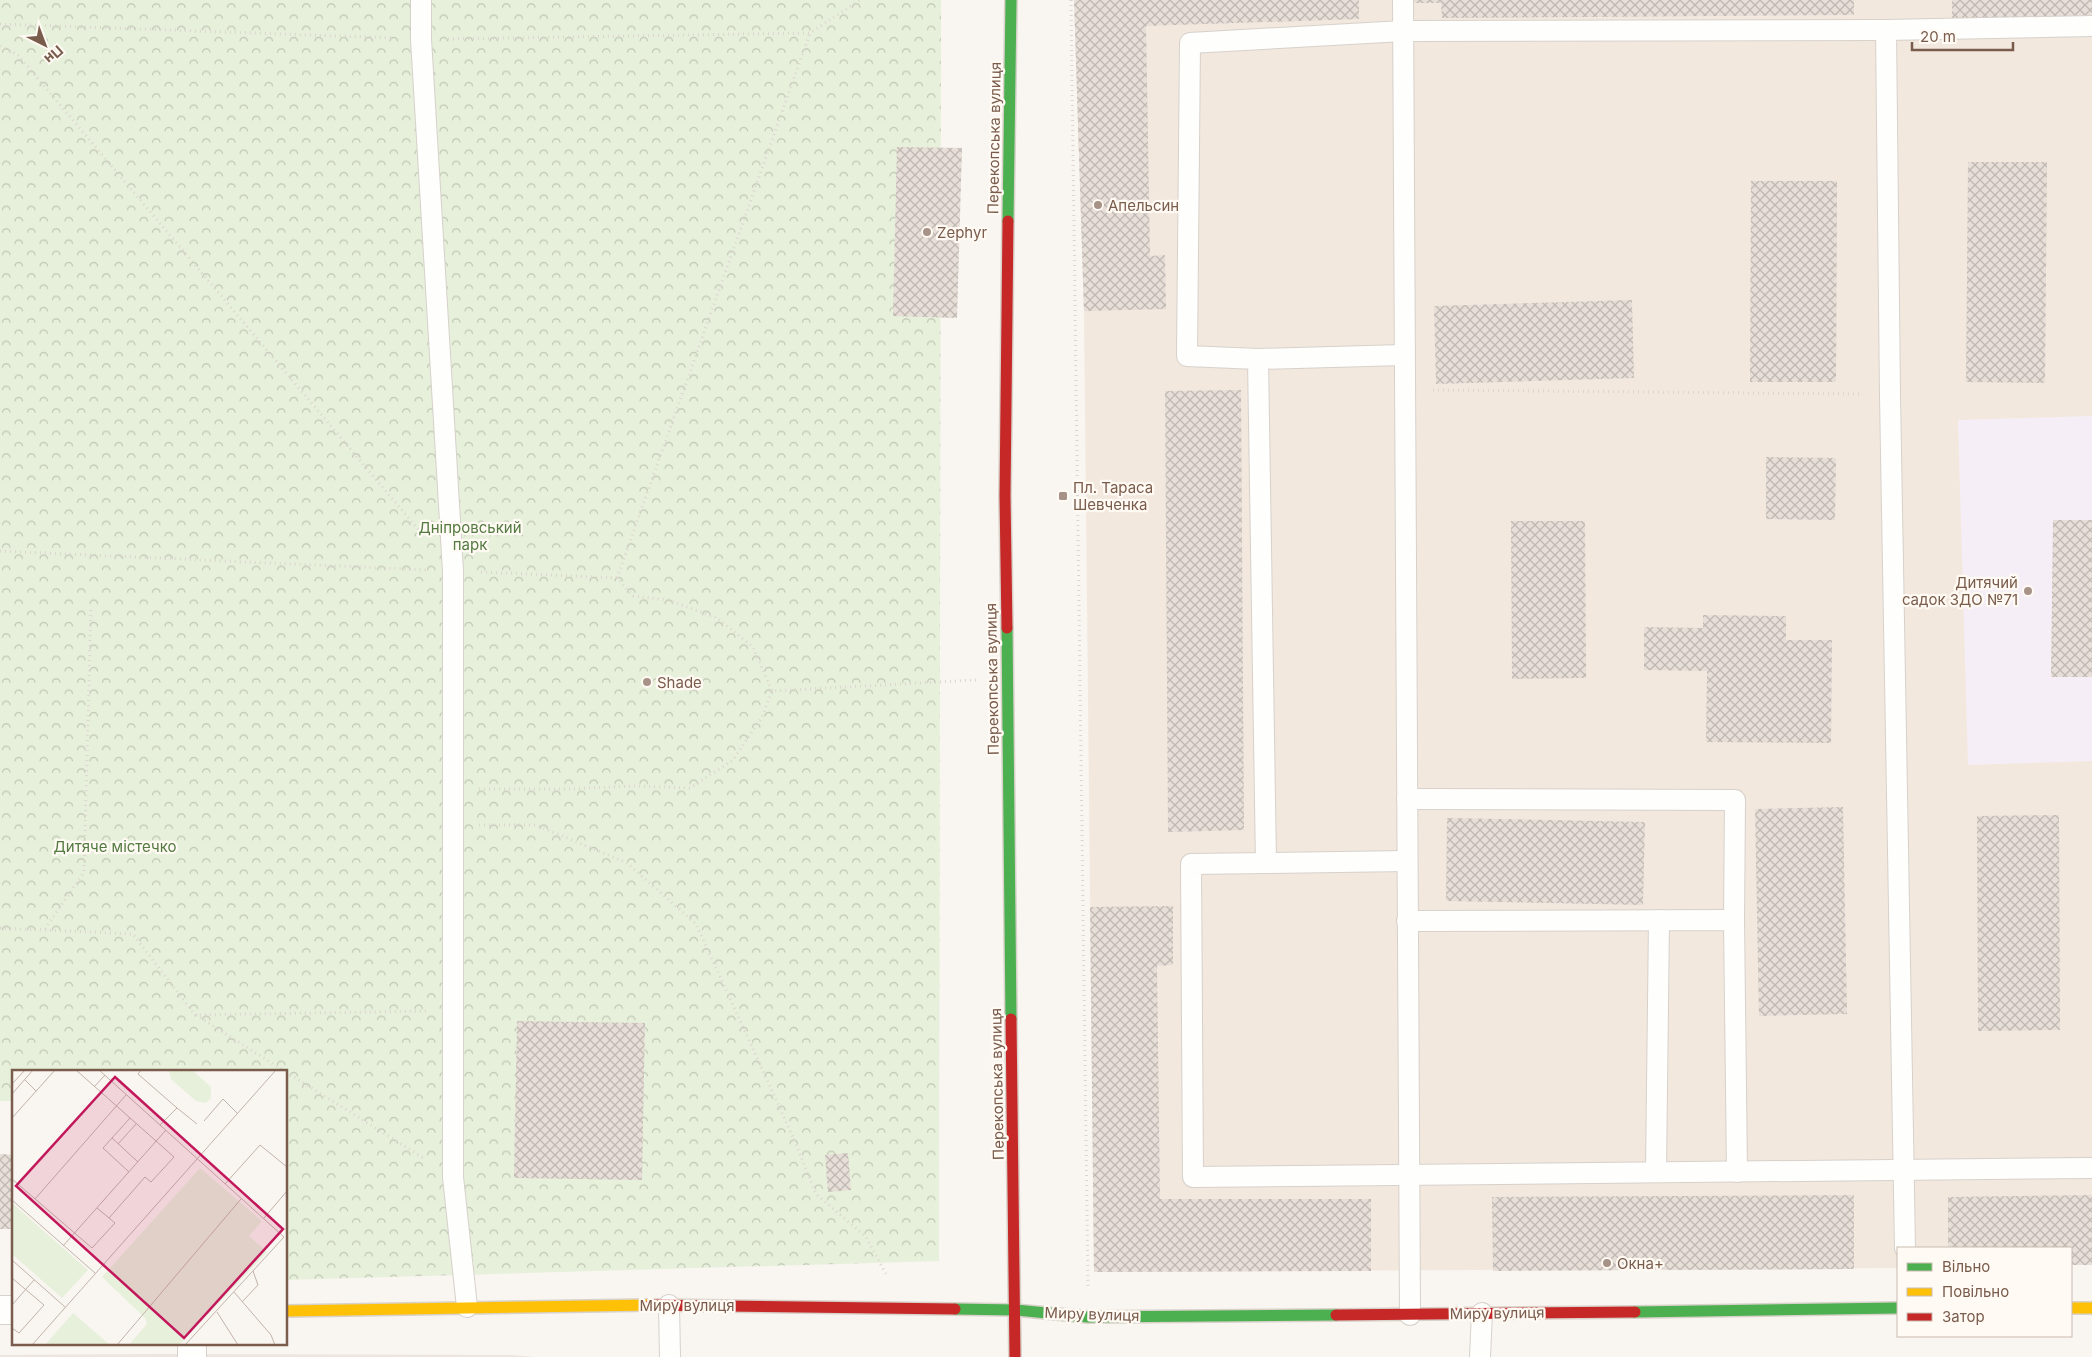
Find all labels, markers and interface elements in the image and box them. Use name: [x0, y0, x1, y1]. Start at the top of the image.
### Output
north arrow: [20, 20, 70, 70]
scale bar: [1912, 20, 2013, 52]
text: 20 m: [1920, 27, 1956, 46]
text: Пн: [41, 42, 67, 68]
street label: Перекопська вулиця: [983, 62, 1005, 214]
place label: Апельсин: [1108, 196, 1179, 215]
marker: Апельсин: [1092, 199, 1104, 211]
place label: Zephyr: [937, 223, 987, 242]
marker: Zephyr: [921, 226, 933, 238]
place label: Пл. Тараса Шевченка: [1073, 478, 1153, 514]
marker: Пл. Тараса Шевченка: [1057, 490, 1069, 502]
park label: Дніпровський парк: [418, 518, 522, 554]
place label: Дитячий садок ЗДО №71: [1902, 573, 2018, 609]
marker: Дитячий садок ЗДО №71: [2022, 585, 2034, 597]
street label: Перекопська вулиця: [981, 603, 1003, 755]
place label: Shade: [657, 673, 702, 692]
marker: Shade: [641, 676, 653, 688]
park label: Дитяче містечко: [54, 837, 176, 856]
street label: Перекопська вулиця: [986, 1008, 1008, 1160]
inset map: [12, 1070, 288, 1344]
legend: [1897, 1247, 2072, 1337]
place label: Окна+: [1617, 1254, 1664, 1273]
marker: Окна+: [1601, 1257, 1613, 1269]
text: Вільно: [1942, 1257, 1990, 1276]
text: Повільно: [1942, 1282, 2009, 1301]
street label: Миру вулиця: [640, 1296, 734, 1315]
street label: Миру вулиця: [1044, 1303, 1140, 1325]
street label: Миру вулиця: [1449, 1303, 1545, 1323]
text: Затор: [1942, 1307, 1985, 1326]

